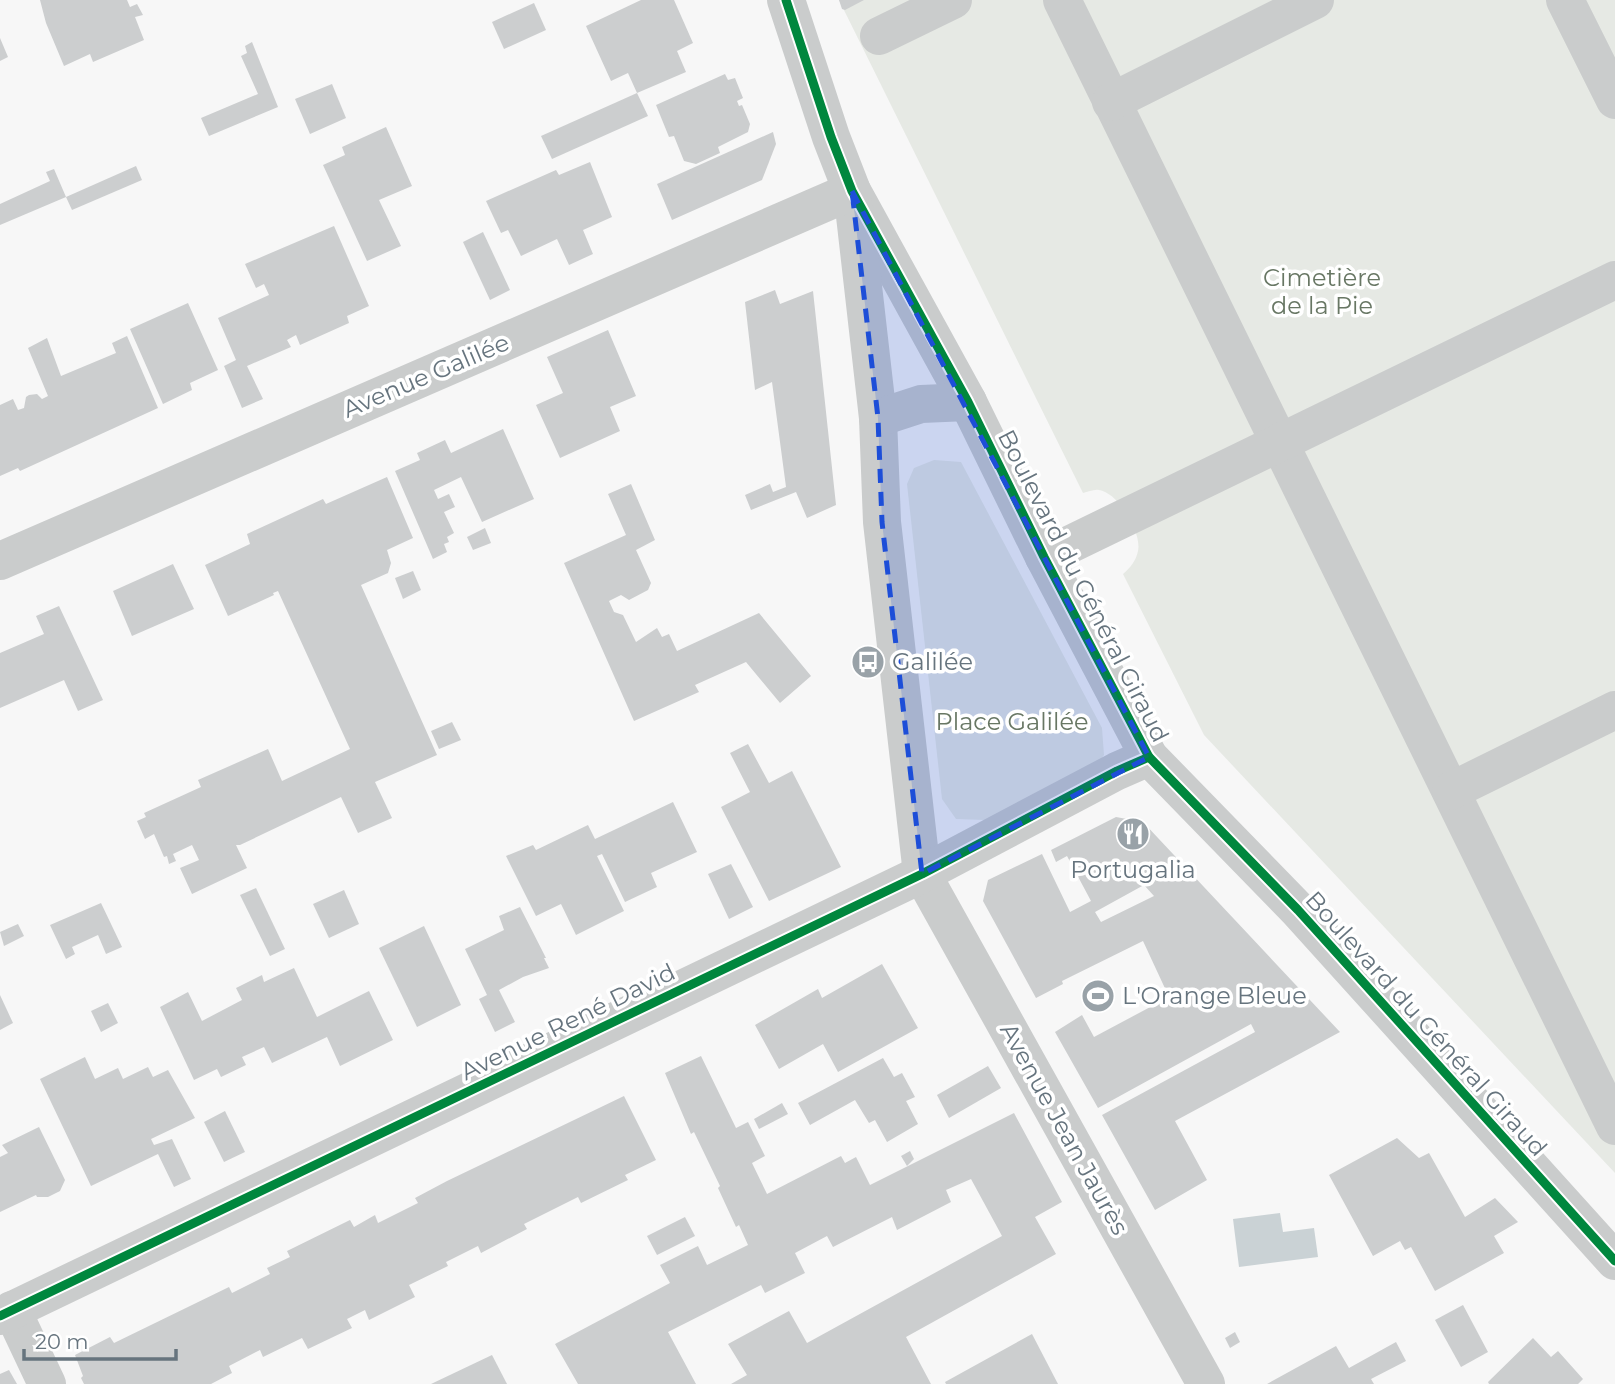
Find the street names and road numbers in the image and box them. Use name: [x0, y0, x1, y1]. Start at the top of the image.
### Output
street label: Avenue Galilée: [338, 327, 513, 424]
street label: Boulevard du Général Giraud: [992, 425, 1175, 747]
street label: Boulevard du Général Giraud: [1300, 885, 1553, 1162]
street label: Avenue René David: [456, 957, 680, 1086]
street label: Avenue Jean Jaurès: [994, 1018, 1135, 1240]

